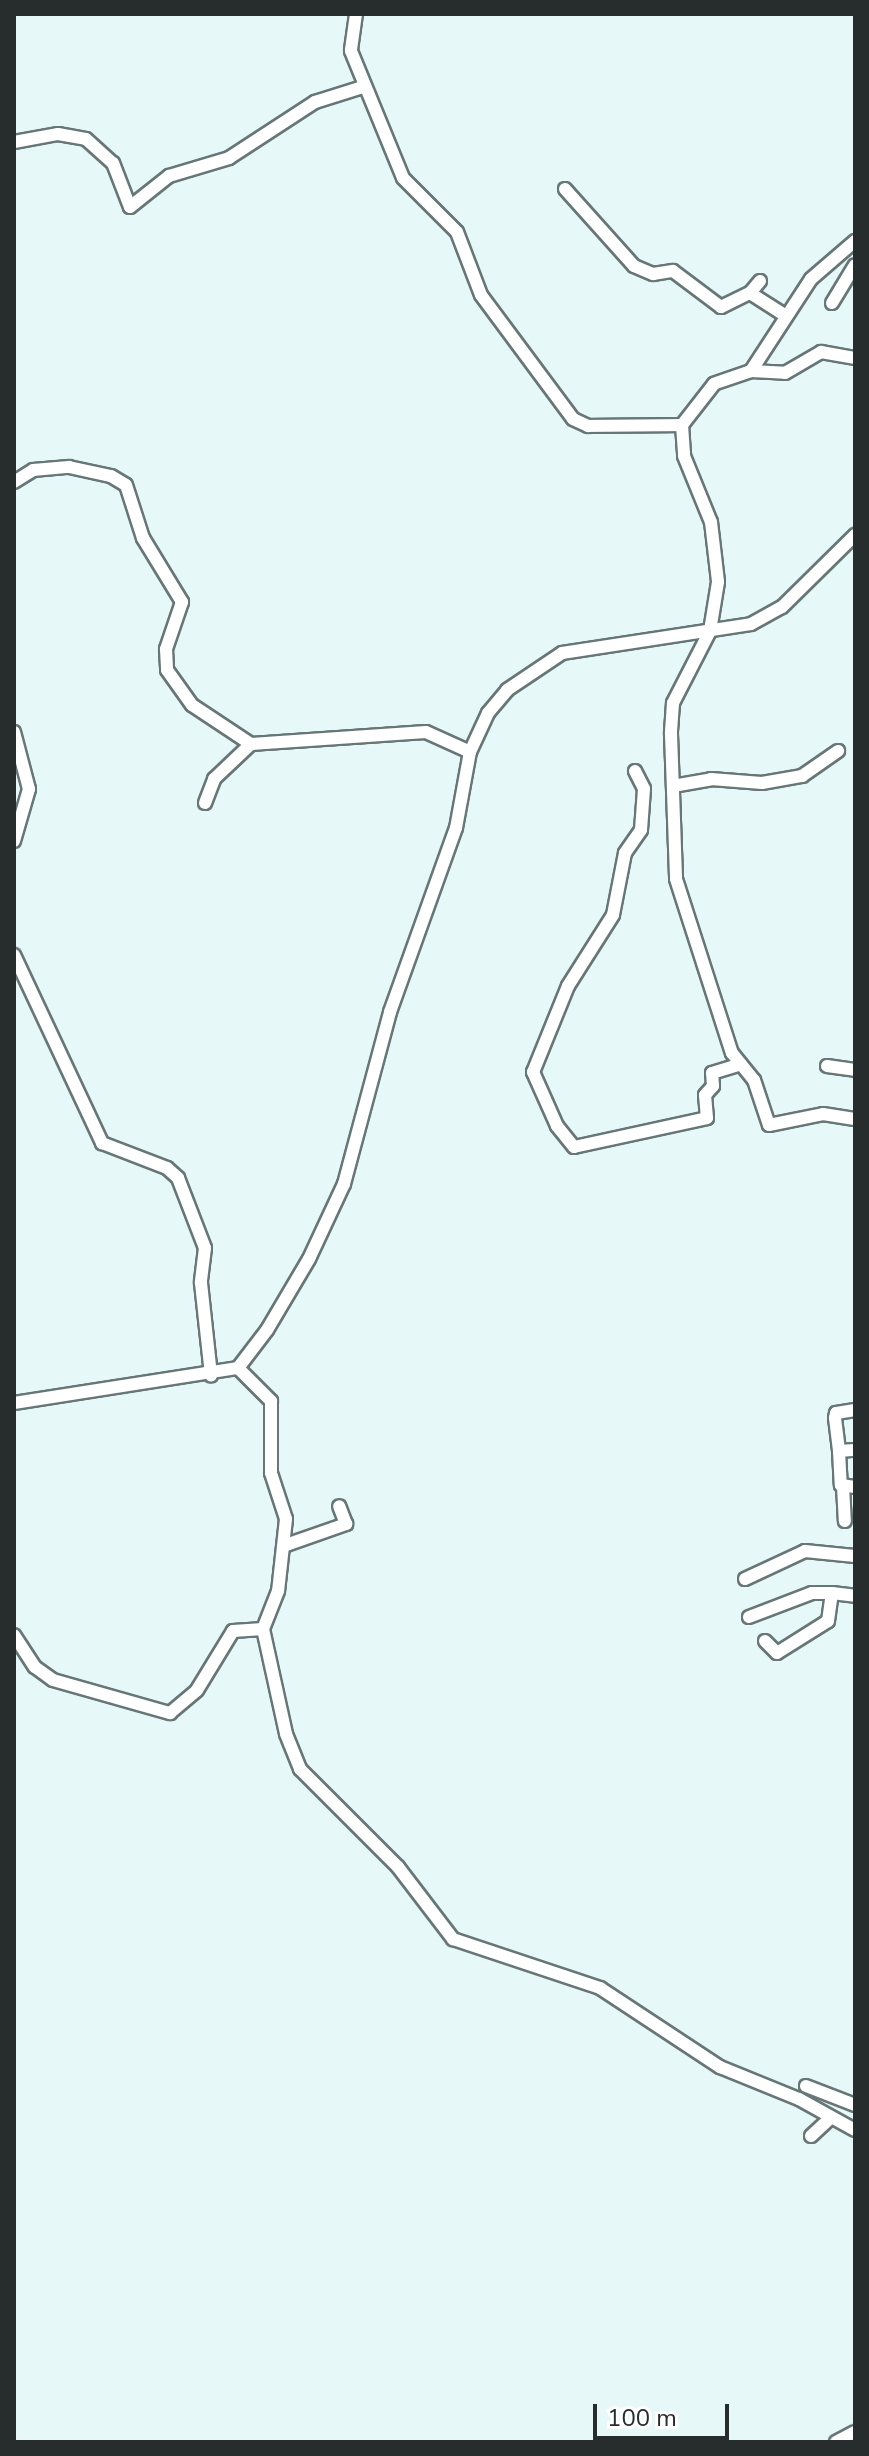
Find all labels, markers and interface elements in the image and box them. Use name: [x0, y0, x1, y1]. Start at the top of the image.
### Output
scale bar: [597, 2388, 733, 2438]
text: 100 m: [607, 2402, 677, 2434]

